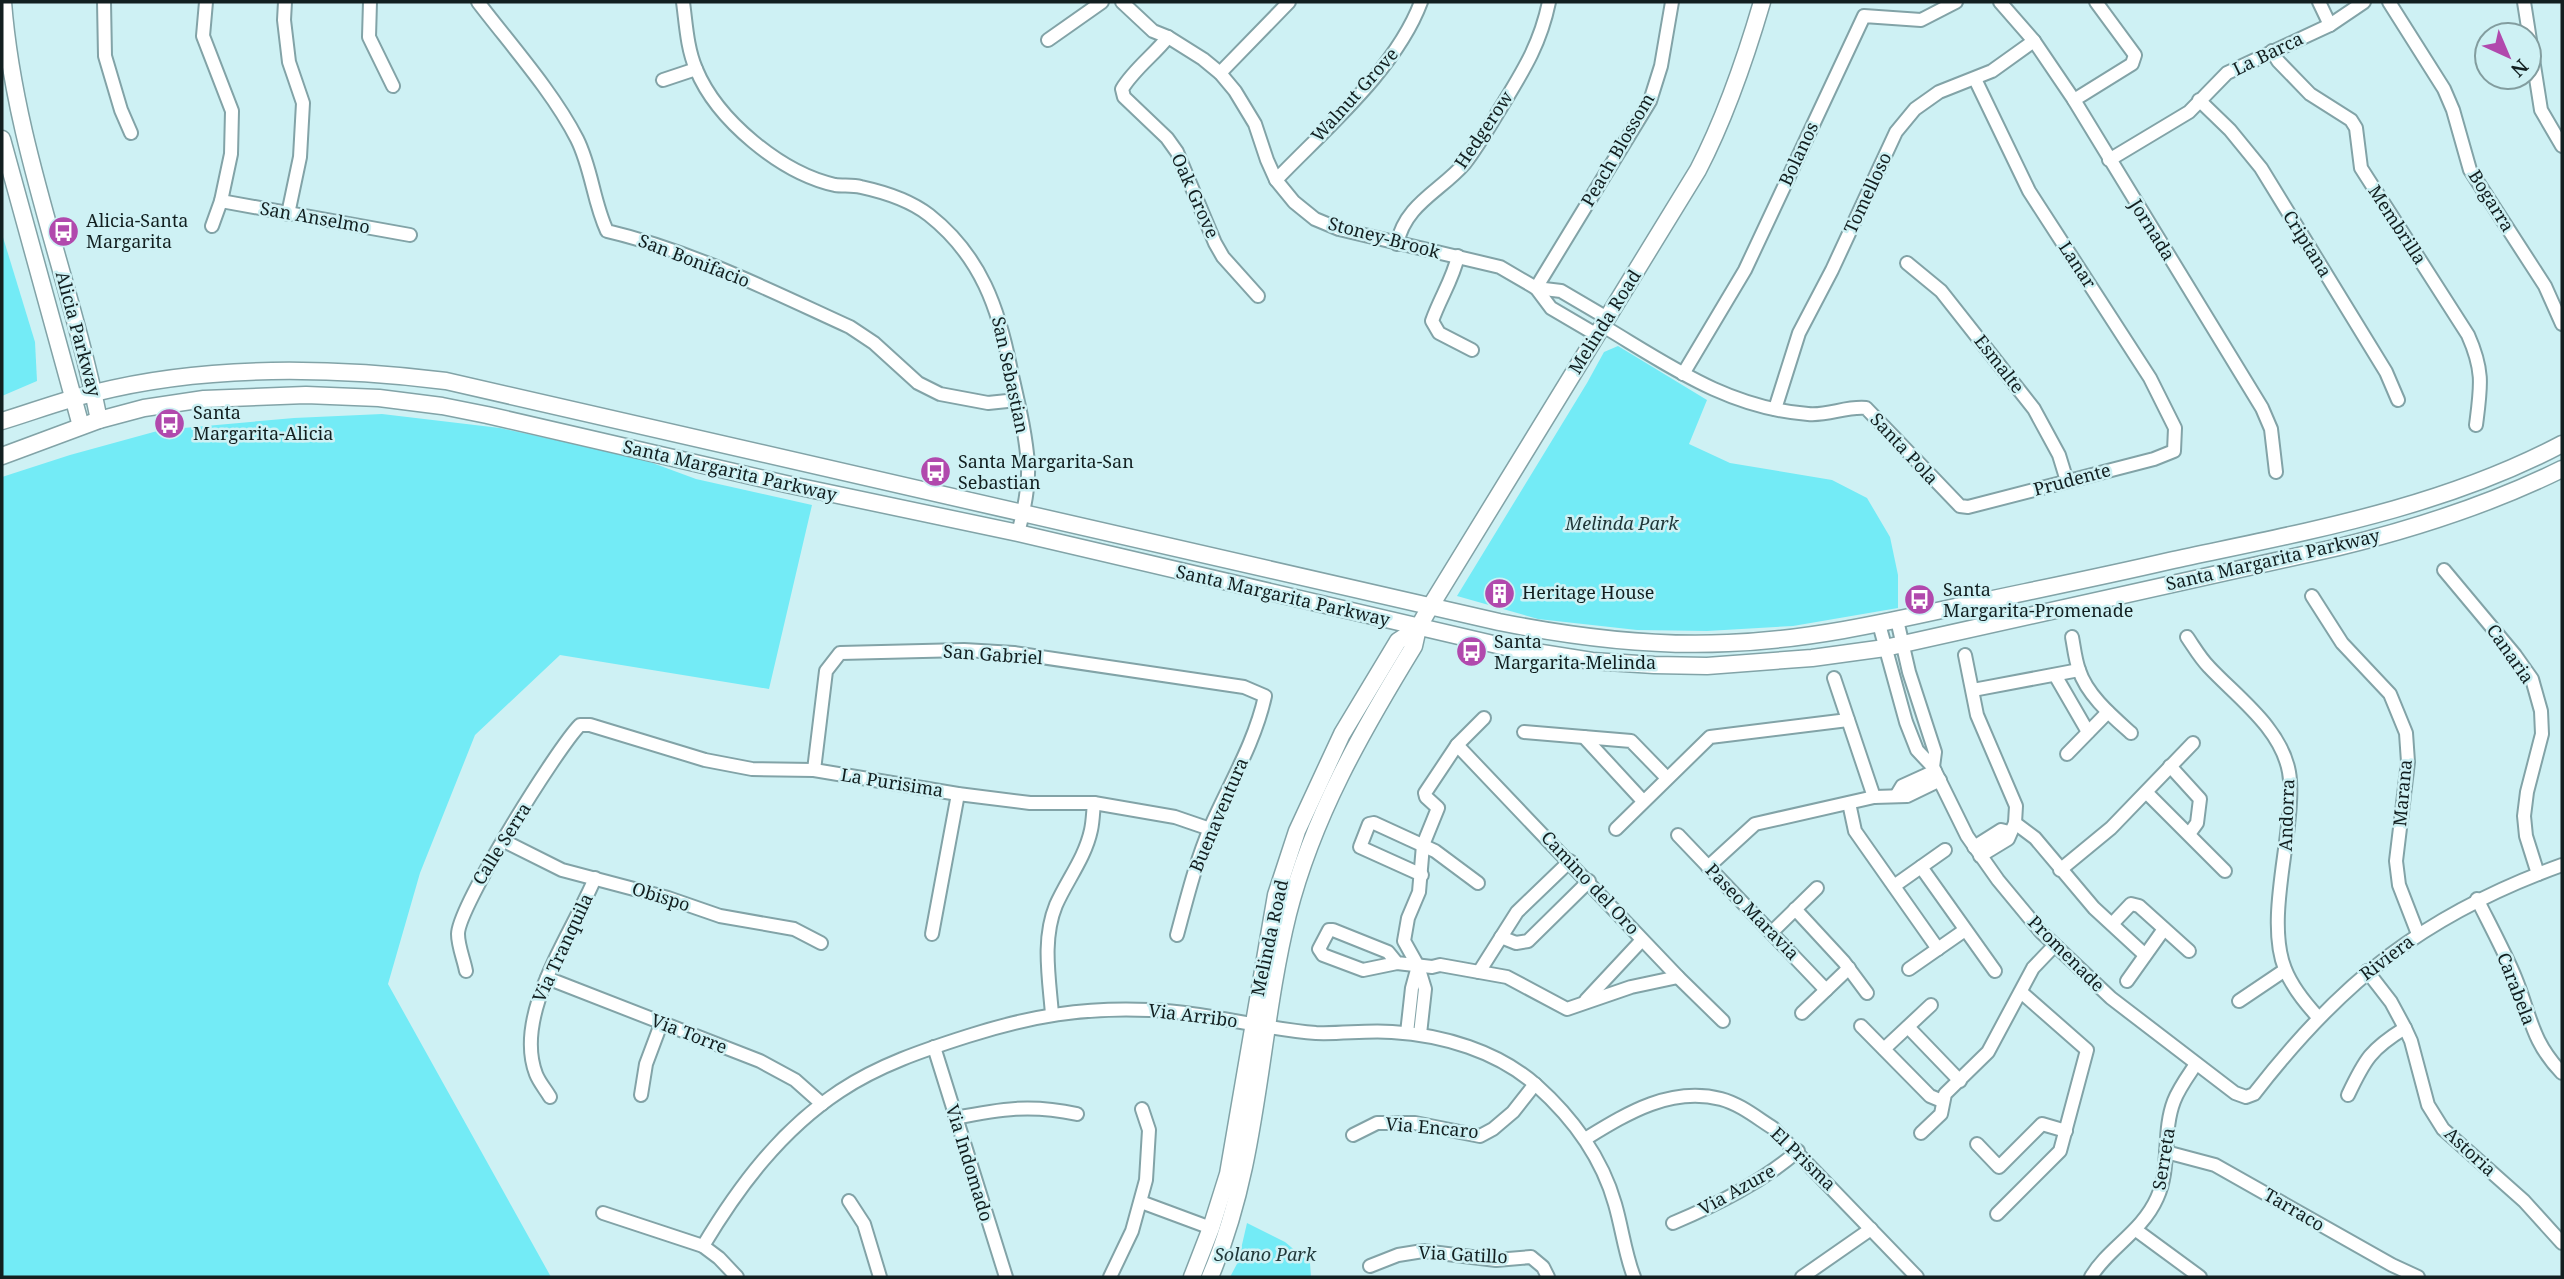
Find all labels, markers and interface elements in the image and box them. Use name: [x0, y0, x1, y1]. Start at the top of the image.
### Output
north arrow: [2473, 21, 2543, 91]
street label: La Barca: [2228, 26, 2307, 80]
street label: Walnut Grove: [1305, 42, 1403, 147]
text: N: [2505, 54, 2534, 83]
street label: Hedgerow: [1448, 86, 1518, 173]
street label: Peach Blossom: [1575, 89, 1659, 210]
street label: Bolanos: [1773, 118, 1823, 189]
street label: Tomelloso: [1838, 148, 1896, 237]
street label: Oak Grove: [1167, 149, 1225, 242]
street label: Bogarra: [2463, 165, 2520, 236]
street label: Membrilla: [2363, 180, 2432, 269]
street label: Jornada: [2124, 193, 2181, 265]
street label: San Anselmo: [258, 196, 372, 238]
street label: Criptana: [2278, 205, 2338, 281]
place label: Alicia-Santa Margarita: [86, 208, 188, 253]
street label: Stoney-Brook: [1326, 211, 1443, 264]
bus stop icon: Alicia-Santa Margarita: [46, 214, 80, 248]
street label: San Bonifacio: [635, 228, 754, 292]
street label: Lanar: [2054, 236, 2102, 293]
street label: Melinda Road: [1563, 265, 1646, 378]
street label: Alicia Parkway: [51, 268, 107, 400]
street label: San Sebastian: [987, 314, 1035, 436]
street label: Esmalte: [1969, 329, 2030, 398]
place label: Santa Margarita-Alicia: [193, 400, 333, 445]
bus stop icon: Santa Margarita-Alicia: [153, 406, 187, 440]
street label: Santa Pola: [1865, 407, 1944, 489]
street label: Santa Margarita Parkway: [621, 434, 840, 507]
place label: Santa Margarita-San Sebastian: [958, 449, 1134, 494]
bus stop icon: Santa Margarita-San Sebastian: [918, 455, 952, 489]
street label: Prudente: [2030, 457, 2113, 501]
park label: Melinda Park: [1564, 511, 1679, 535]
street label: Santa Margarita Parkway: [2163, 523, 2383, 595]
street label: Santa Margarita Parkway: [1174, 559, 1393, 632]
building icon: Heritage House: [1482, 576, 1516, 610]
place label: Santa Margarita-Promenade: [1943, 577, 2133, 622]
place label: Heritage House: [1522, 580, 1654, 604]
bus stop icon: Santa Margarita-Promenade: [1903, 583, 1937, 617]
street label: Canaria: [2482, 619, 2540, 688]
place label: Santa Margarita-Melinda: [1494, 629, 1656, 674]
bus stop icon: Santa Margarita-Melinda: [1454, 635, 1488, 669]
street label: San Gabriel: [943, 639, 1044, 669]
street label: Buenaventura: [1183, 754, 1253, 876]
street label: Marana: [2387, 758, 2417, 827]
street label: La Purisima: [839, 762, 945, 802]
street label: Andorra: [2273, 778, 2299, 852]
street label: Calle Serra: [466, 798, 536, 889]
street label: Camino del Oro: [1536, 825, 1645, 939]
street label: Paseo Maravia: [1701, 858, 1805, 965]
street label: Obispo: [629, 876, 693, 916]
street label: Melinda Road: [1245, 877, 1293, 998]
street label: Via Tranquila: [526, 889, 598, 1006]
street label: Promenade: [2023, 910, 2110, 997]
street label: Riviera: [2355, 929, 2418, 985]
street label: Carabela: [2492, 949, 2542, 1028]
street label: Via Arribo: [1147, 998, 1239, 1032]
street label: Via Torre: [648, 1008, 731, 1059]
street label: Via Indomado: [941, 1101, 999, 1224]
street label: Via Encaro: [1385, 1111, 1480, 1143]
street label: El Prisma: [1766, 1121, 1841, 1195]
street label: Astoria: [2440, 1121, 2502, 1181]
street label: Serreta: [2146, 1126, 2180, 1192]
street label: Via Azure: [1694, 1158, 1779, 1220]
street label: Tarraco: [2260, 1182, 2329, 1236]
street label: Via Gatillo: [1418, 1240, 1508, 1268]
park label: Solano Park: [1214, 1242, 1317, 1266]

